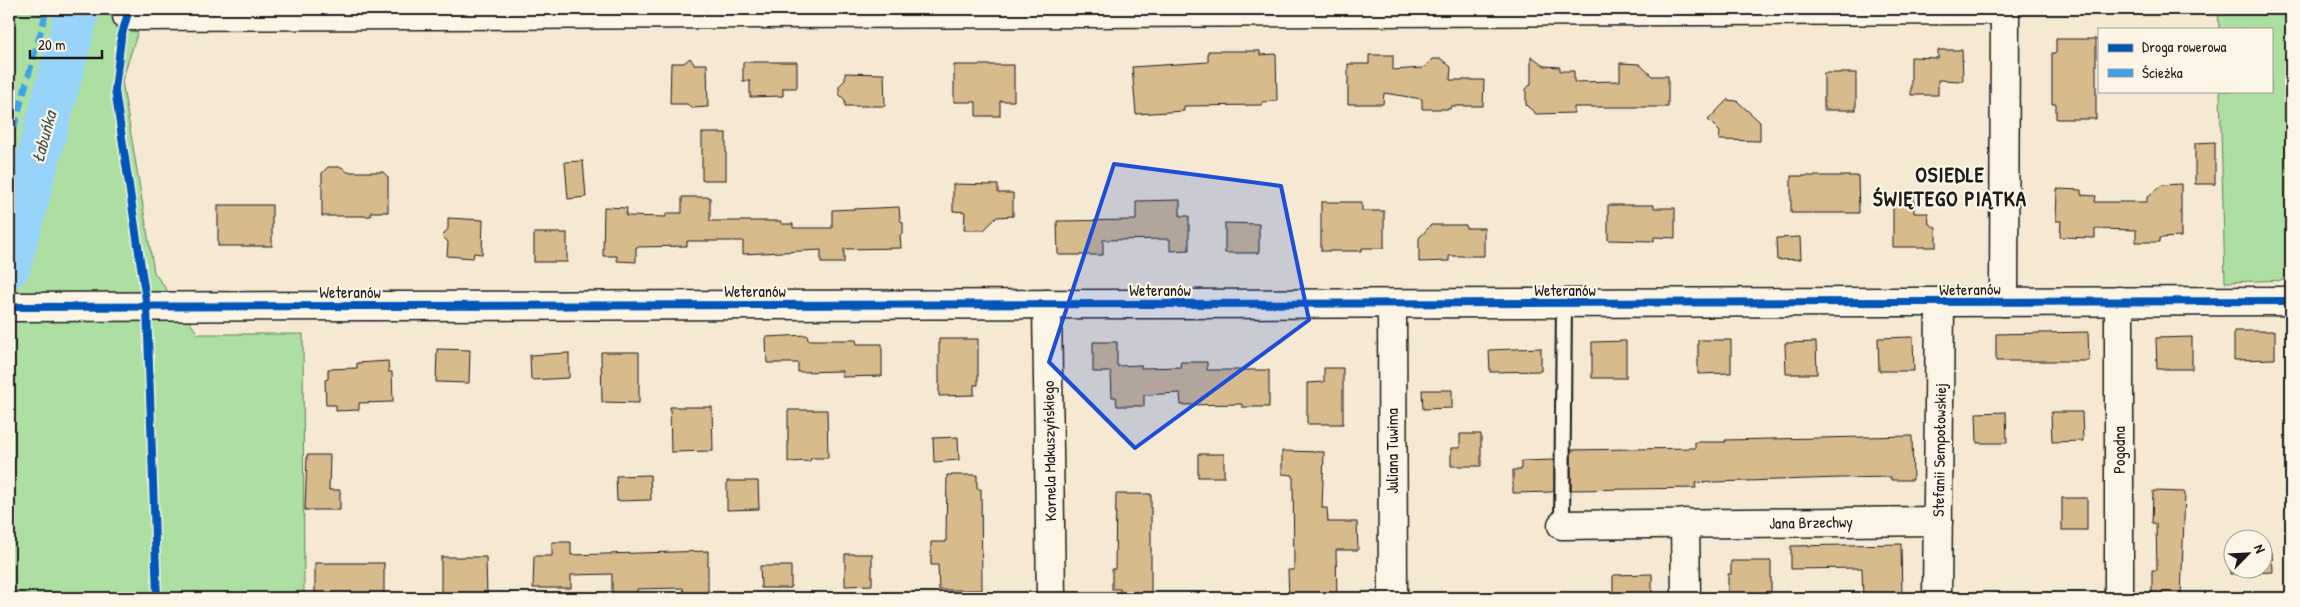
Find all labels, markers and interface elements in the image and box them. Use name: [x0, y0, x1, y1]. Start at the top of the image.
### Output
scale bar: [30, 28, 102, 60]
legend: [2098, 28, 2272, 92]
text: 20 m: [38, 34, 65, 55]
text: Droga rowerowa: [2142, 36, 2226, 57]
text: Ścieżka: [2142, 62, 2183, 83]
water label: Łabuńka: [25, 106, 63, 165]
district label: OSIEDLE ŚWIĘTEGO PIĄTKA: [1873, 160, 2027, 213]
street label: Weteranów: [1939, 277, 2001, 301]
street label: Weteranów: [1129, 279, 1191, 301]
street label: Weteranów: [1534, 279, 1596, 301]
street label: Weteranów: [724, 280, 786, 302]
street label: Weteranów: [319, 281, 381, 303]
street label: Kornela Makuszyńskiego: [1037, 380, 1061, 522]
street label: Stefanii Sempołowskiej: [1927, 383, 1951, 517]
street label: Juliana Tuwima: [1381, 408, 1403, 494]
street label: Pogodna: [2108, 426, 2130, 474]
street label: Jana Brzechwy: [1769, 510, 1853, 534]
north arrow: [2222, 530, 2272, 580]
text: N: [2250, 541, 2271, 556]

